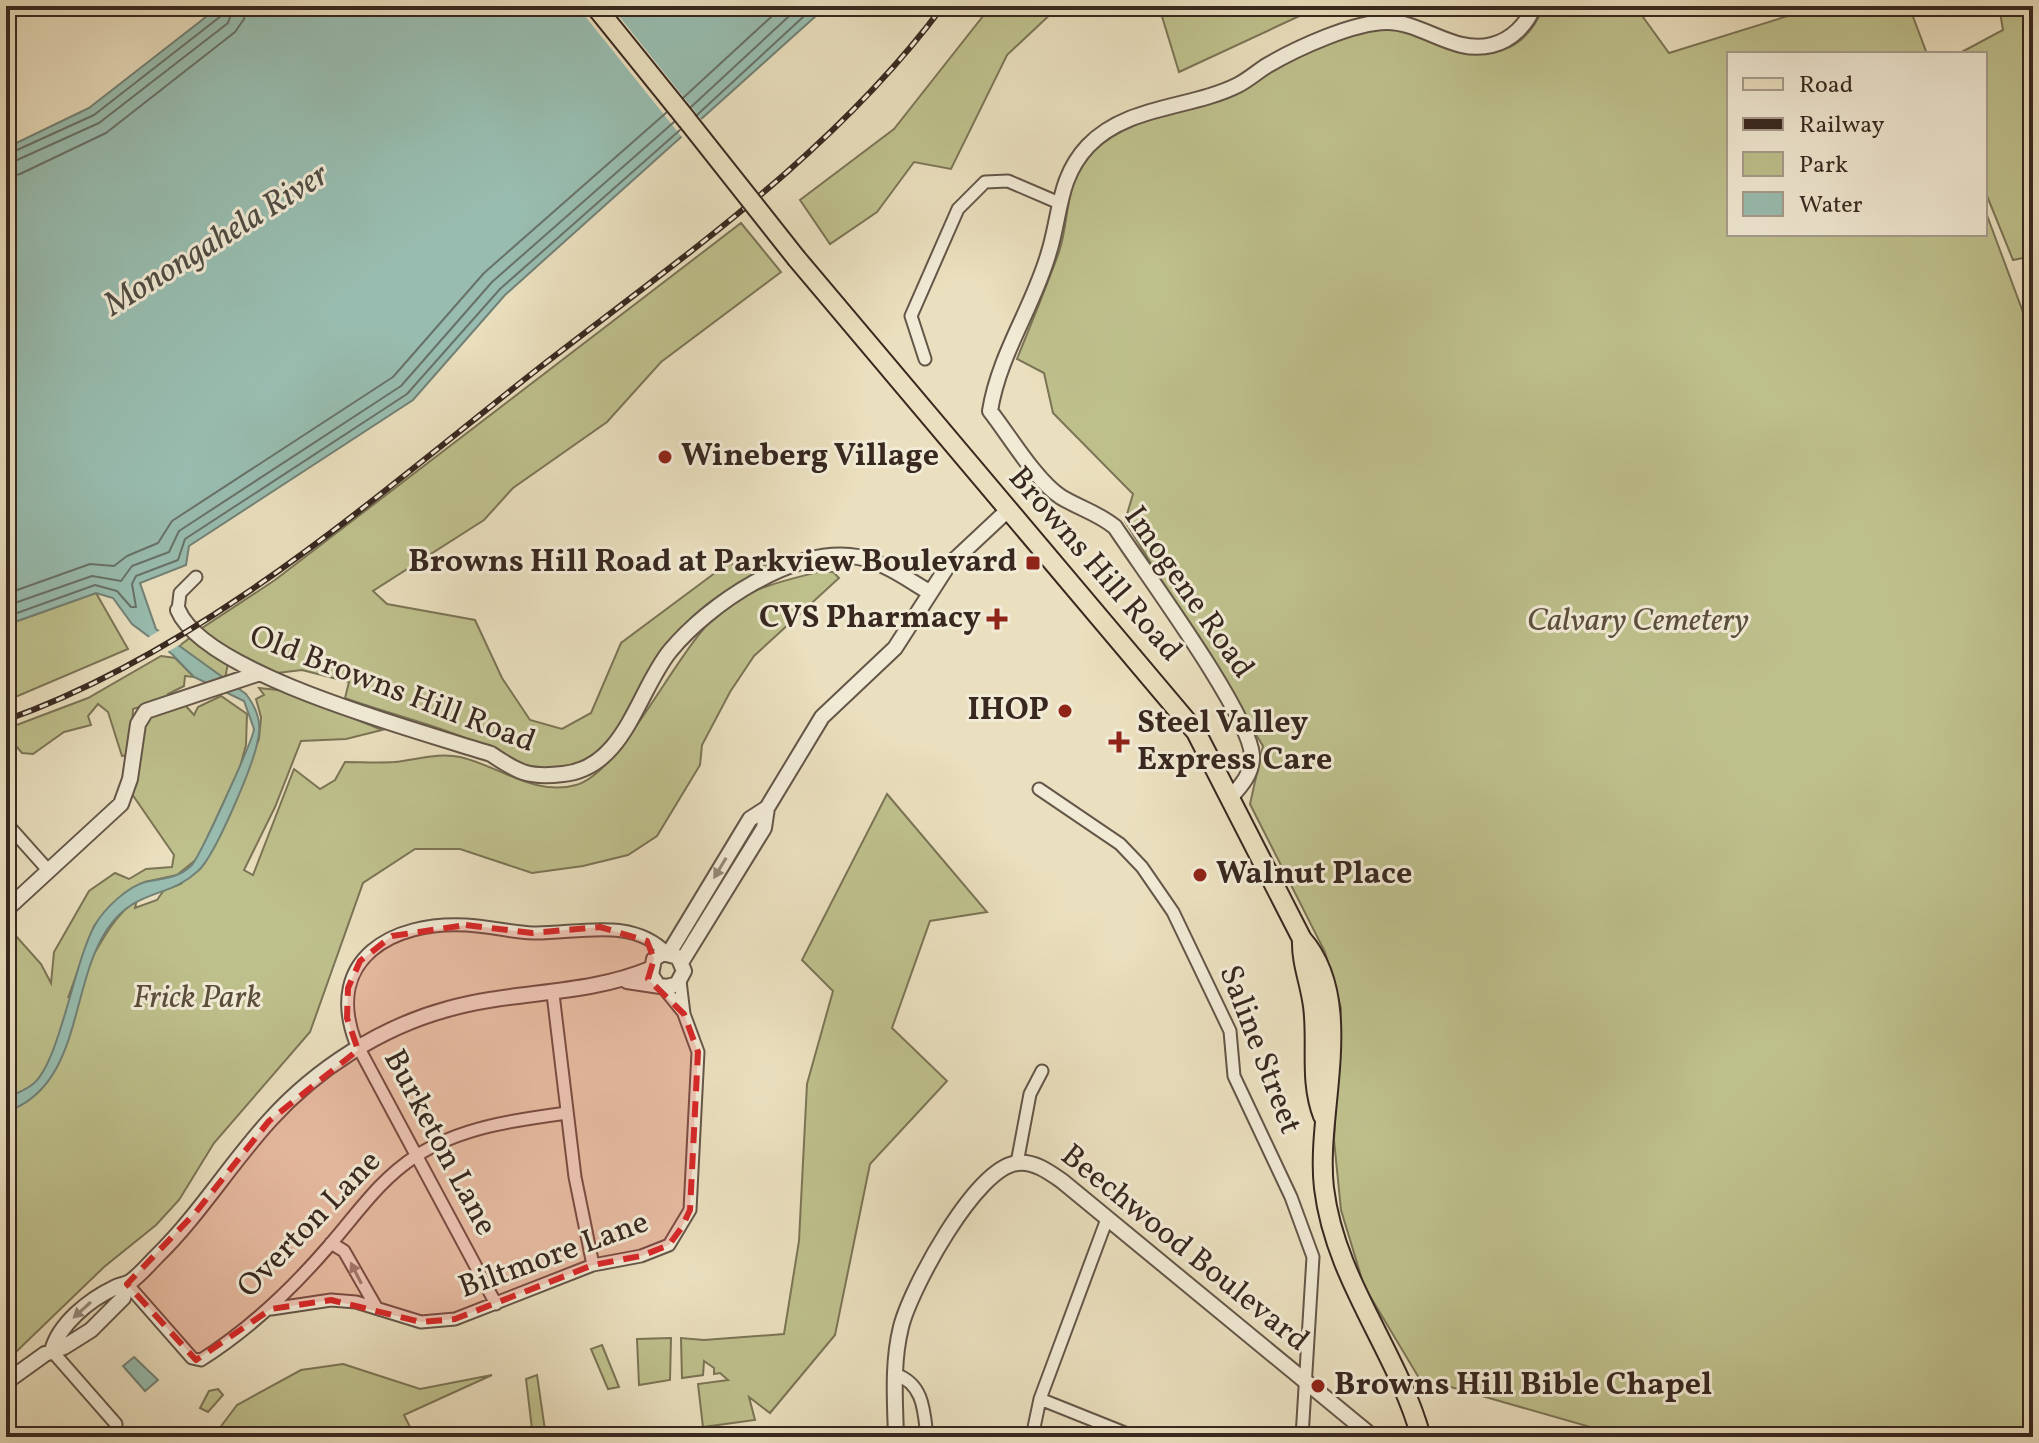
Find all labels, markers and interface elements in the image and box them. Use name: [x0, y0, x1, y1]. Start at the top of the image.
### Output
legend: [1727, 52, 1987, 236]
text: Road: [1799, 69, 1853, 103]
text: Railway: [1799, 109, 1885, 143]
text: Park: [1799, 149, 1848, 183]
water label: Monongahela River: [95, 153, 339, 330]
text: Water: [1799, 189, 1863, 223]
place label: Wineberg Village: [681, 435, 939, 479]
marker: Wineberg Village: [656, 448, 674, 466]
street label: Browns Hill Road: [997, 458, 1191, 672]
street label: Imogene Road: [1112, 498, 1264, 688]
place label: Browns Hill Road at Parkview Boulevard: [408, 541, 1017, 585]
marker: Browns Hill Road at Parkview Boulevard: [1024, 554, 1042, 572]
place label: CVS Pharmacy: [759, 597, 981, 641]
park label: Calvary Cemetery: [1527, 600, 1749, 644]
marker: CVS Pharmacy: [988, 610, 1006, 628]
street label: Old Browns Hill Road: [243, 615, 541, 765]
place label: IHOP: [967, 689, 1049, 733]
marker: IHOP: [1056, 702, 1074, 720]
place label: Steel Valley Express Care: [1137, 702, 1332, 783]
marker: Steel Valley Express Care: [1108, 731, 1130, 753]
place label: Walnut Place: [1216, 853, 1412, 897]
one-way arrow: [713, 857, 727, 879]
marker: Walnut Place: [1191, 866, 1209, 884]
street label: Saline Street: [1207, 959, 1311, 1141]
park label: Frick Park: [133, 977, 261, 1021]
street label: Burketon Lane: [371, 1042, 507, 1244]
street label: Beechwood Boulevard: [1050, 1135, 1318, 1363]
street label: Overton Lane: [228, 1141, 392, 1309]
street label: Biltmore Lane: [453, 1201, 655, 1311]
one-way arrow: [349, 1262, 362, 1285]
one-way arrow: [73, 1300, 92, 1318]
place label: Browns Hill Bible Chapel: [1334, 1364, 1712, 1408]
marker: Browns Hill Bible Chapel: [1309, 1377, 1327, 1395]

